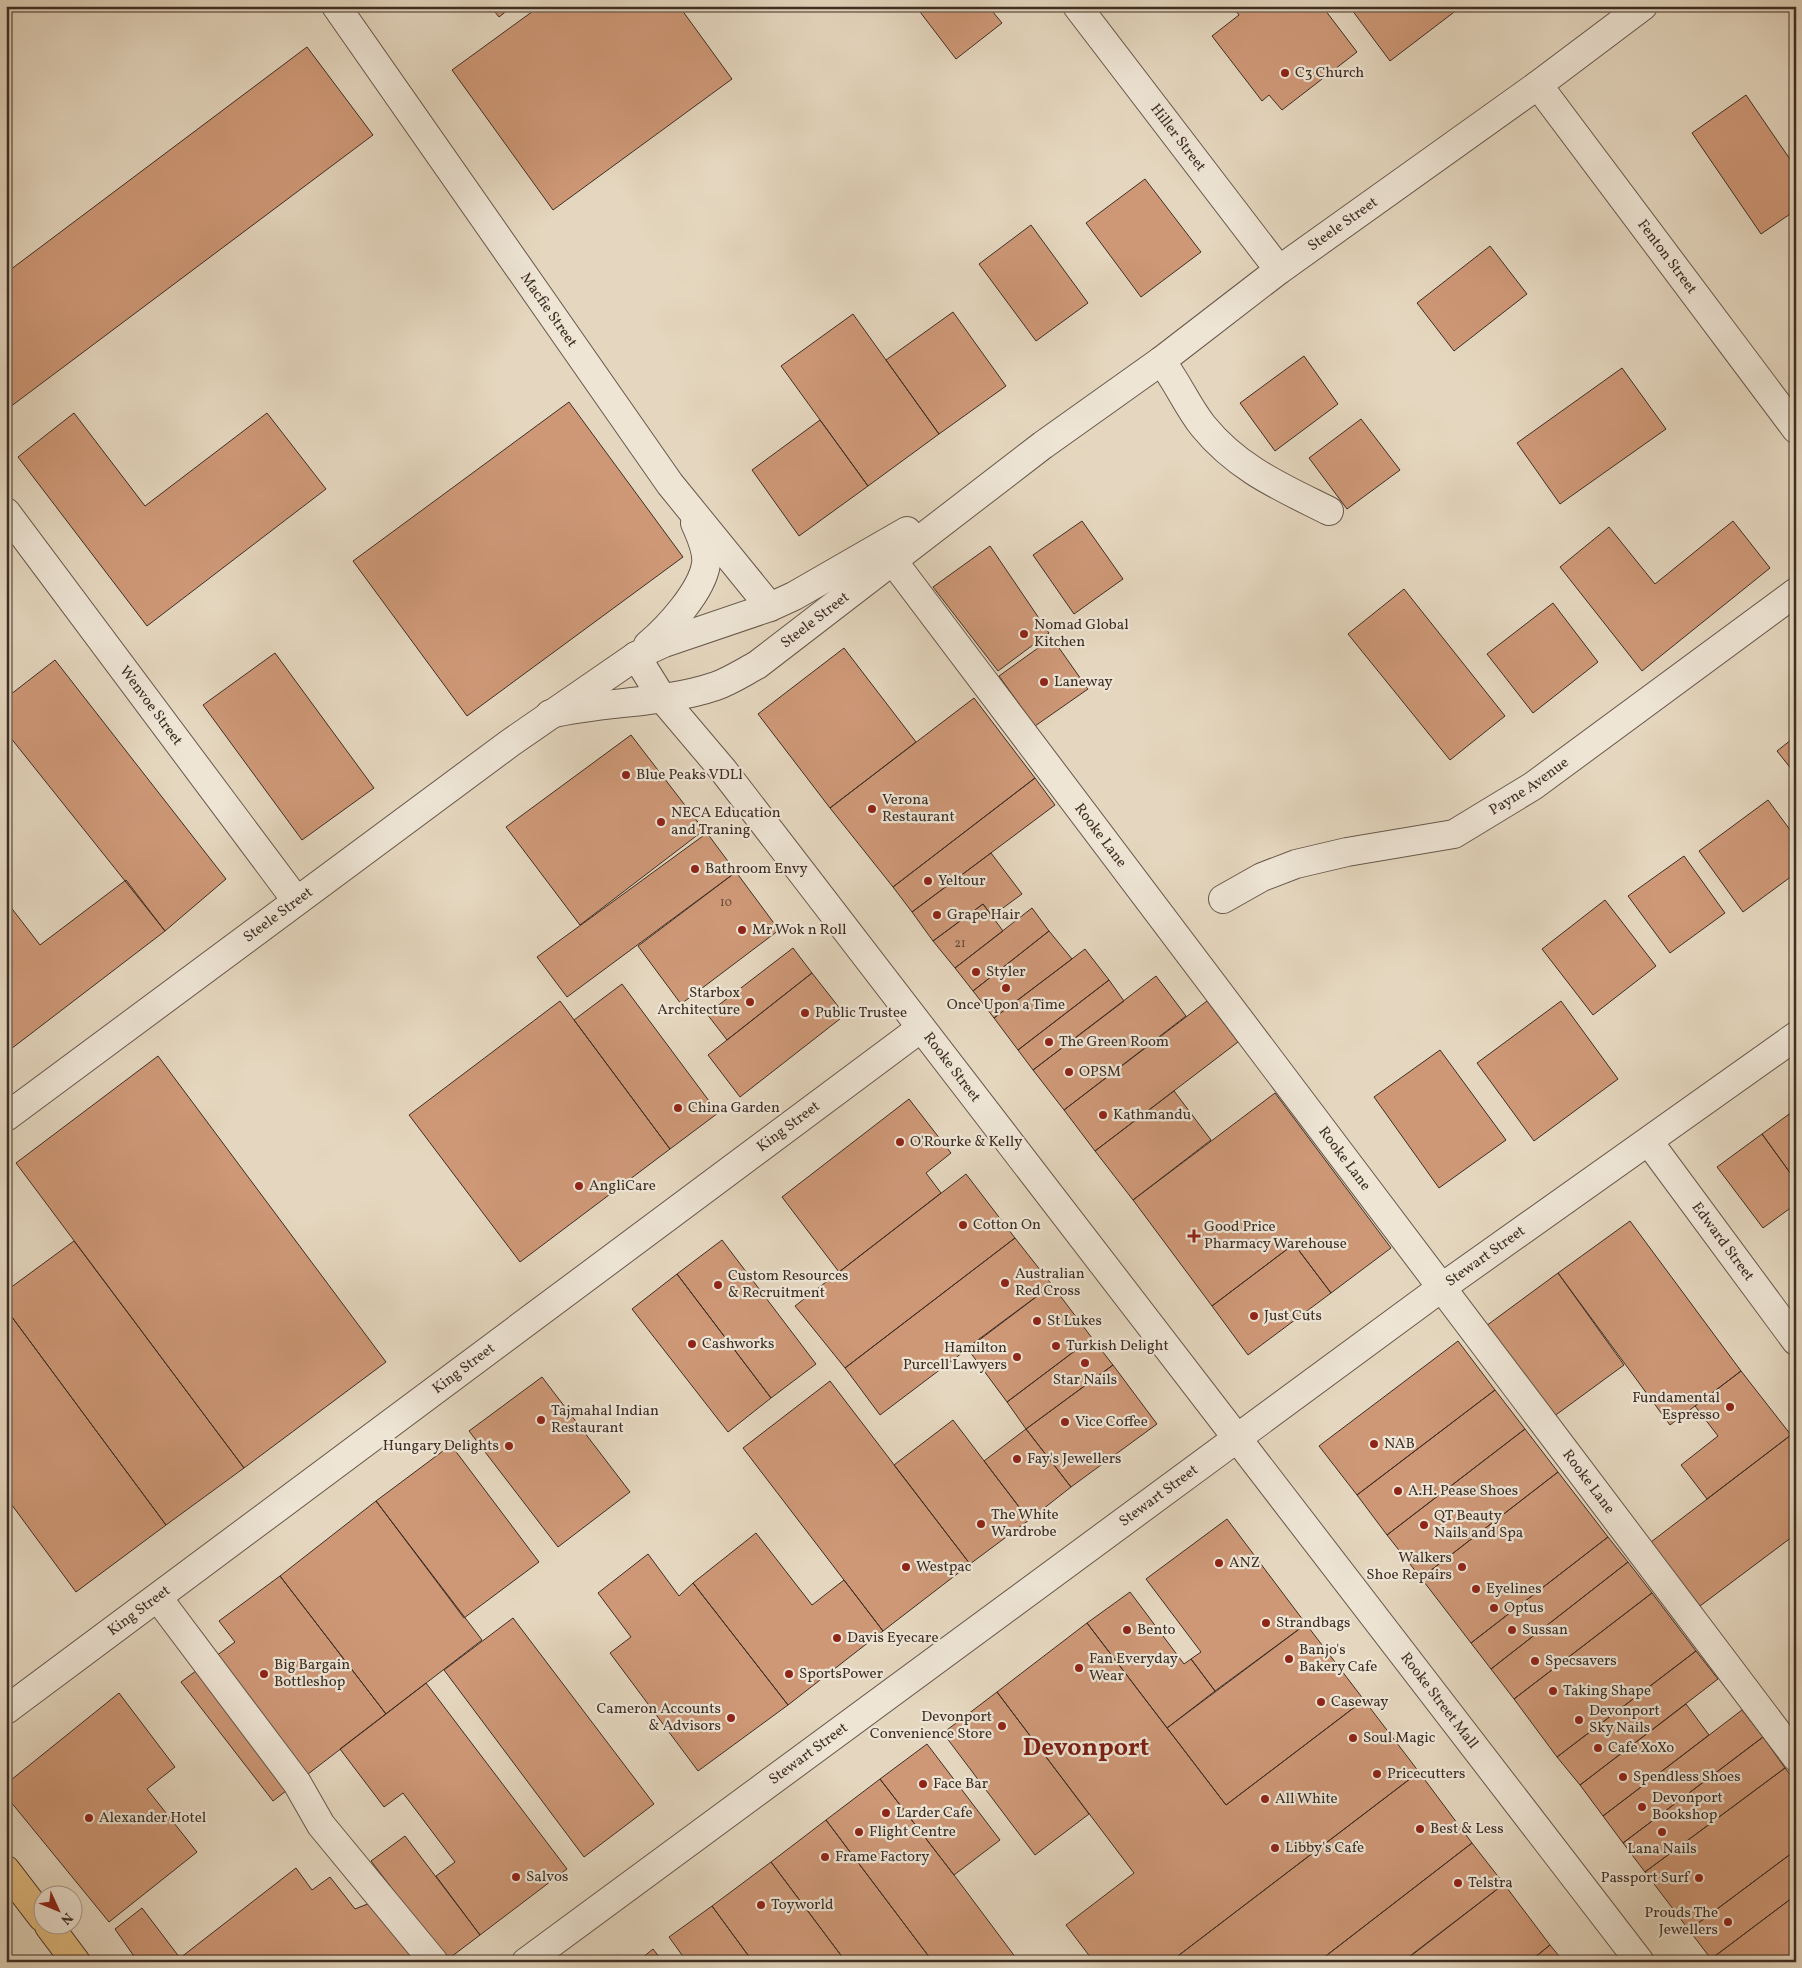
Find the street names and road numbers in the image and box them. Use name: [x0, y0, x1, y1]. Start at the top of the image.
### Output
street label: Hiller Street: [1145, 99, 1211, 176]
street label: Steele Street: [1304, 192, 1382, 257]
street label: Fenton Street: [1632, 215, 1702, 299]
street label: Macfie Street: [515, 268, 582, 352]
street label: Steele Street: [776, 587, 854, 654]
street label: Wenvoe Street: [114, 662, 188, 750]
street label: Payne Avenue: [1485, 752, 1573, 821]
street label: Rooke Lane: [1069, 799, 1132, 872]
street label: Steele Street: [239, 882, 317, 948]
street label: Rooke Street: [918, 1028, 986, 1107]
street label: King Street: [753, 1096, 824, 1157]
street label: Rooke Lane: [1313, 1122, 1376, 1195]
street label: Edward Street: [1686, 1198, 1759, 1286]
street label: Stewart Street: [1441, 1221, 1530, 1292]
street label: King Street: [428, 1338, 500, 1399]
street label: Rooke Lane: [1557, 1445, 1620, 1519]
street label: Stewart Street: [1115, 1460, 1203, 1532]
street label: King Street: [103, 1580, 175, 1641]
street label: Rooke Street Mall: [1395, 1648, 1483, 1753]
street label: Stewart Street: [765, 1718, 852, 1790]

